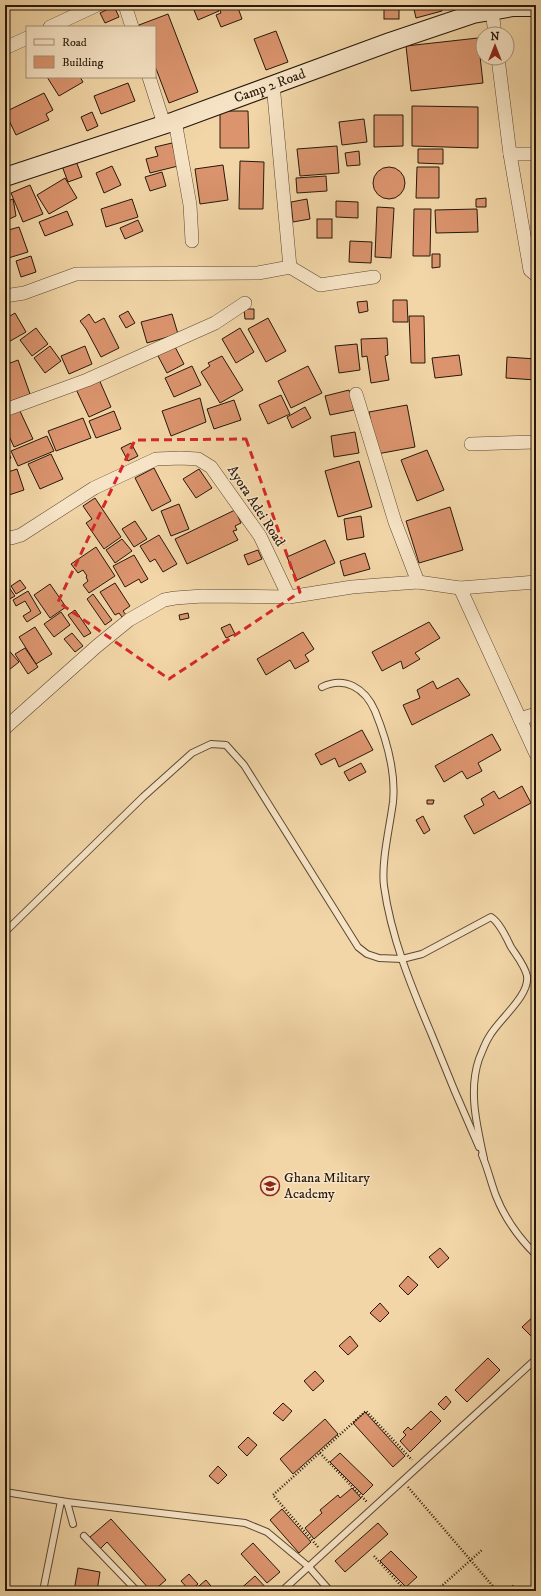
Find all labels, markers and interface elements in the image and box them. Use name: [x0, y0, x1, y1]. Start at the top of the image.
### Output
legend: [26, 26, 156, 78]
north arrow: [475, 26, 515, 66]
text: N: [490, 30, 500, 44]
text: Road: [62, 35, 87, 50]
text: Building: [62, 55, 103, 70]
street label: Camp 2 Road: [232, 65, 308, 108]
street label: Ayora Adei Road: [223, 462, 289, 550]
place label: Ghana Military Academy: [284, 1169, 370, 1203]
school or university icon: Ghana Military Academy: [259, 1175, 281, 1197]

